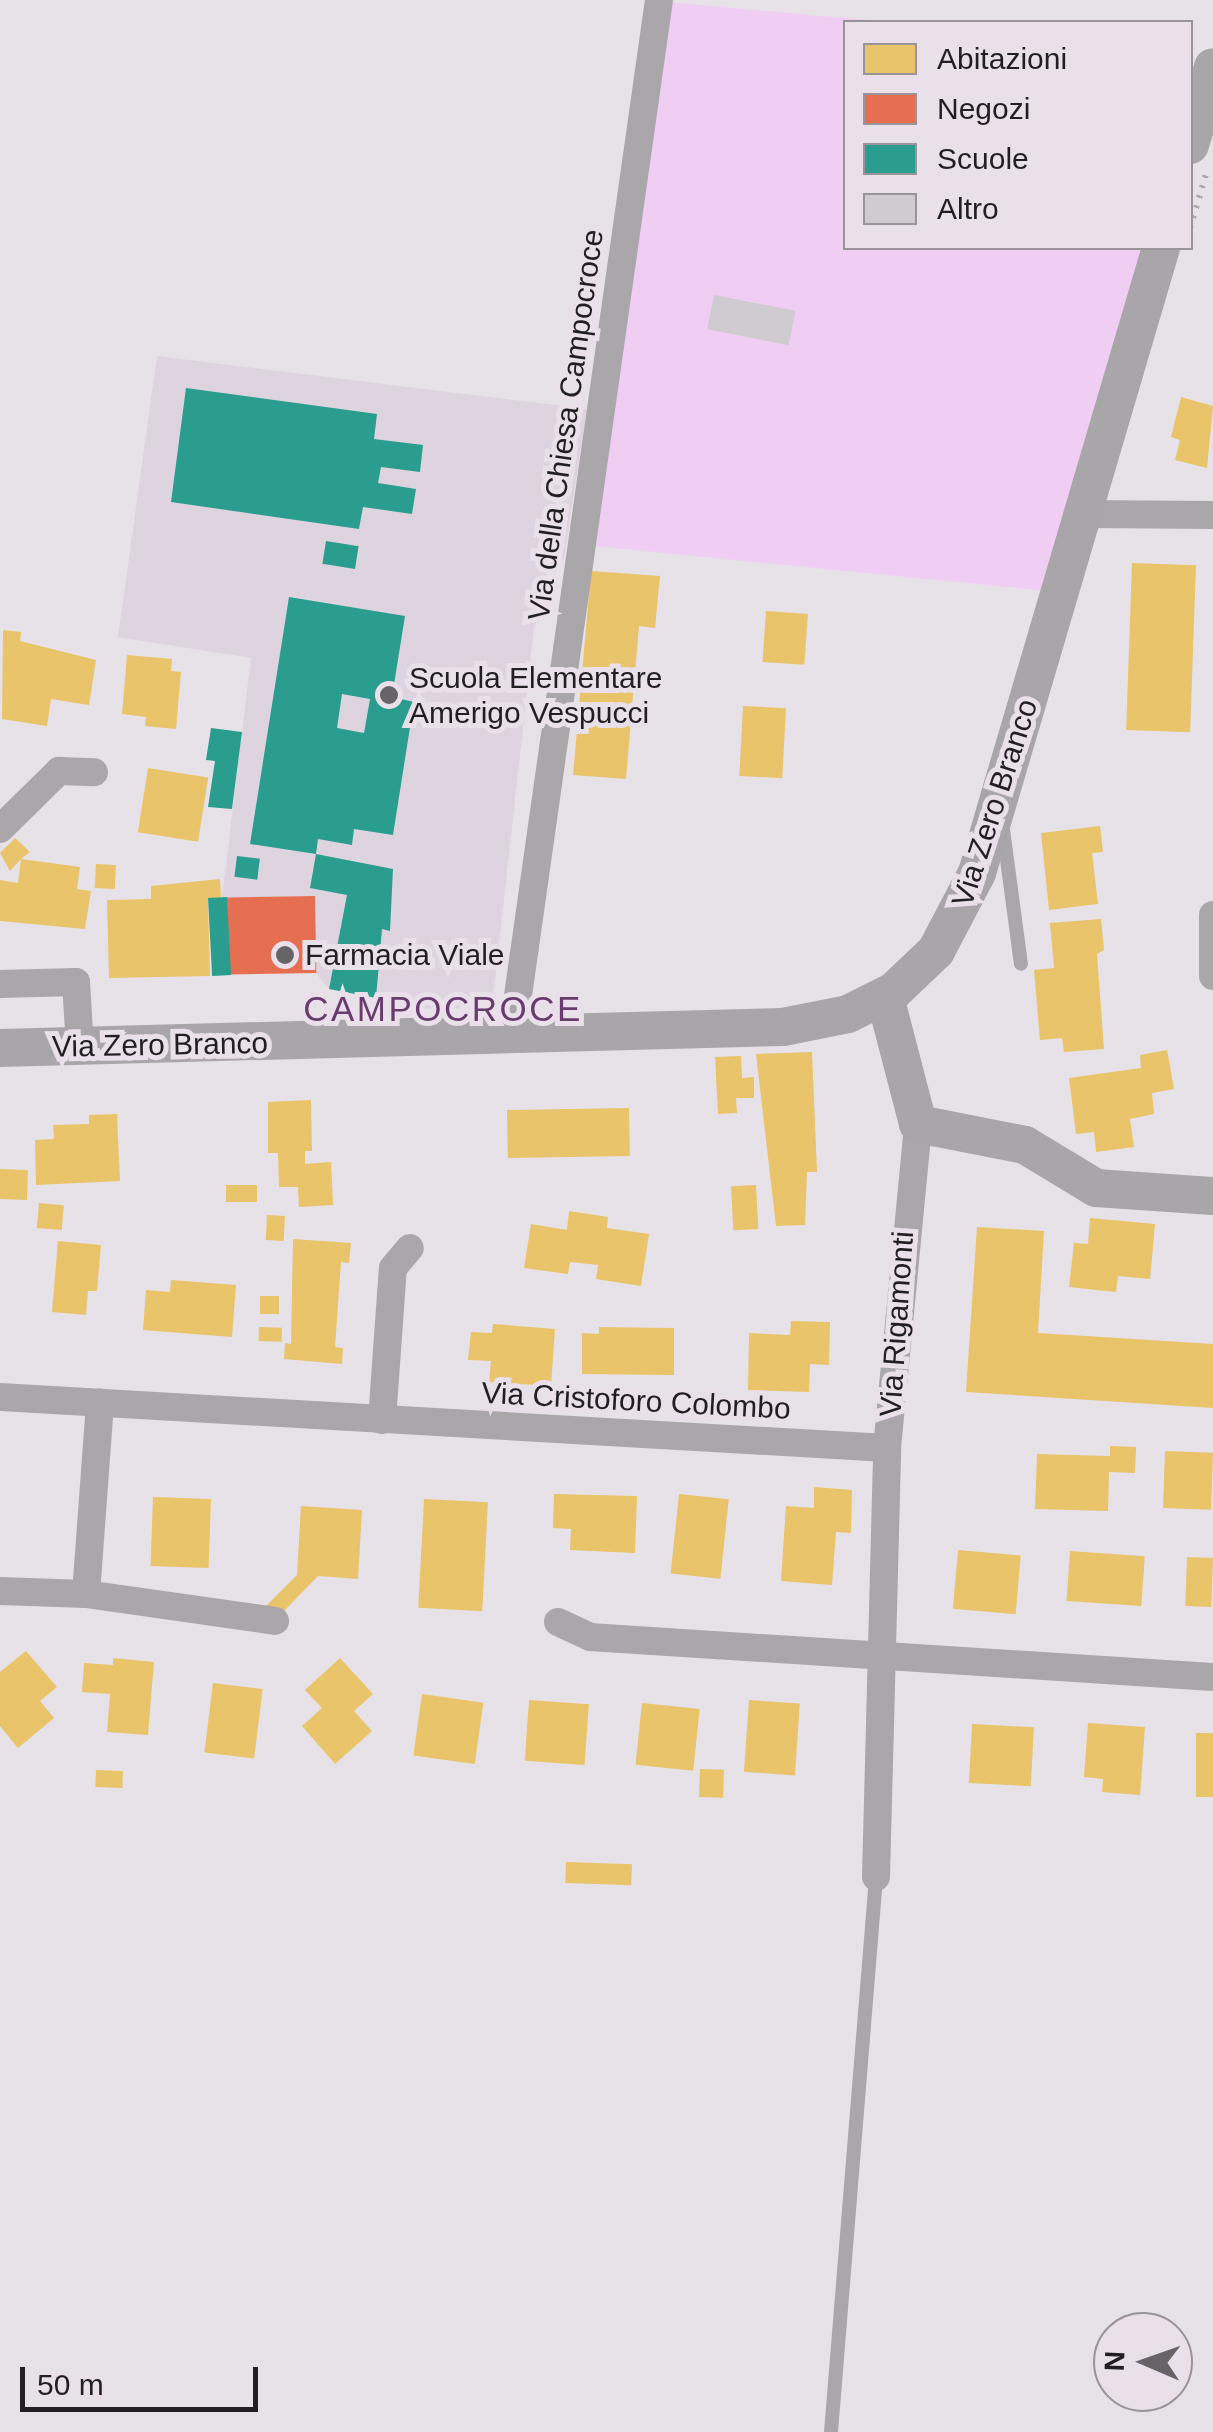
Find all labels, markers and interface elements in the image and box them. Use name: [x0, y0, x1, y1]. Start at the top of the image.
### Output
legend: [843, 20, 1193, 250]
text: Abitazioni: [937, 42, 1067, 75]
text: Negozi: [937, 92, 1030, 125]
text: Scuole: [937, 142, 1029, 175]
text: Altro: [937, 192, 999, 225]
street label: Via della Chiesa Campocroce: [521, 227, 611, 623]
place label: Scuola Elementare Amerigo Vespucci: [409, 660, 662, 730]
marker: Scuola Elementare Amerigo Vespucci: [378, 684, 400, 706]
street label: Via Zero Branco: [944, 695, 1046, 911]
place label: Farmacia Viale: [305, 937, 505, 973]
marker: Farmacia Viale: [274, 944, 296, 966]
district label: CAMPOCROCE: [303, 988, 583, 1030]
street label: Via Zero Branco: [52, 1025, 268, 1065]
street label: Via Rigamonti: [873, 1230, 921, 1418]
street label: Via Cristoforo Colombo: [480, 1375, 792, 1427]
north arrow: [1093, 2312, 1193, 2412]
scale bar: [25, 2347, 262, 2409]
text: N: [1099, 2350, 1130, 2372]
text: 50 m: [37, 2368, 104, 2401]

